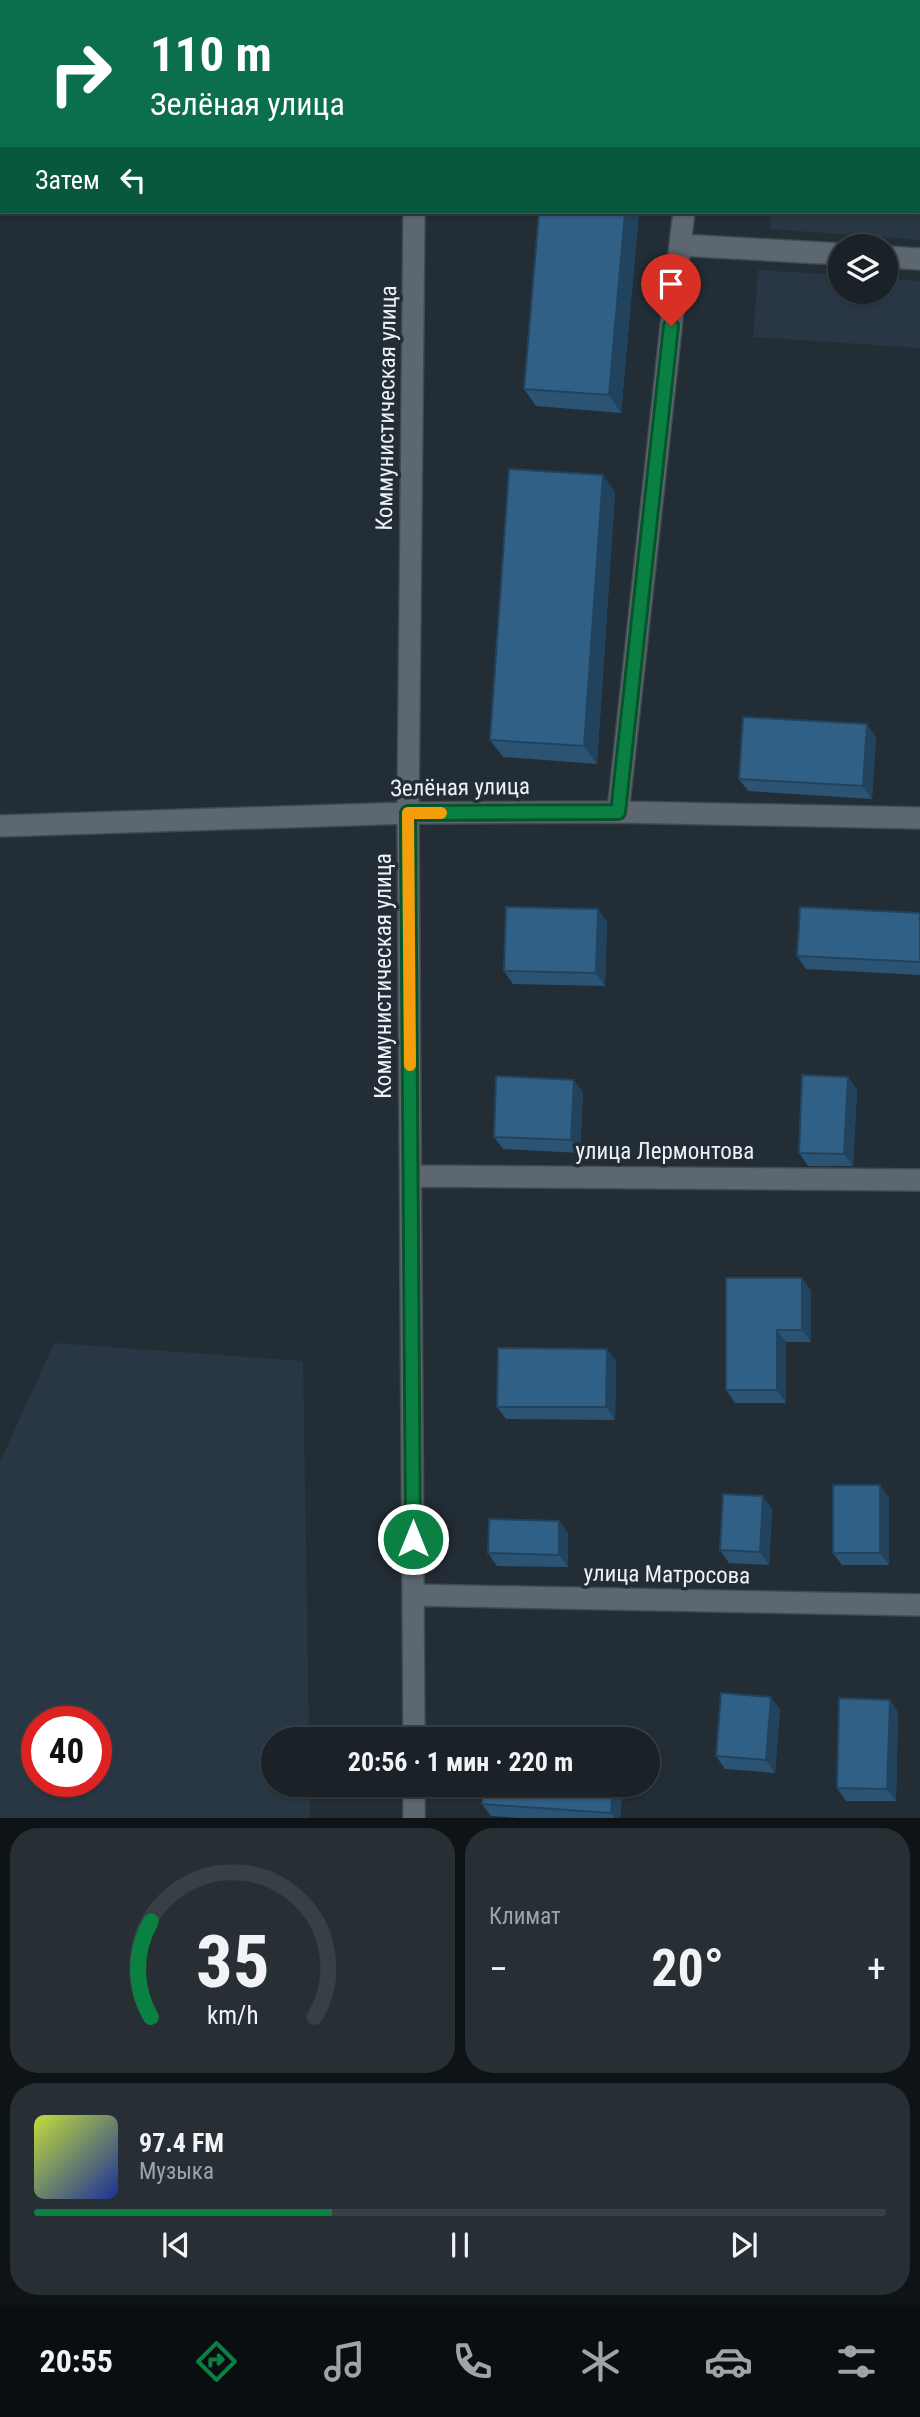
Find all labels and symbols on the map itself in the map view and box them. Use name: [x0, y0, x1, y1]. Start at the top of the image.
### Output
pin: [641, 254, 701, 326]
street label: Коммунистическая улица: [371, 285, 402, 531]
street label: Зелёная улица: [390, 773, 530, 802]
street label: Коммунистическая улица: [370, 853, 397, 1099]
street label: улица Лермонтова: [576, 1138, 754, 1165]
position arrow: [376, 1502, 450, 1576]
street label: улица Матросова: [583, 1560, 751, 1589]
speed limit sign: 40: [21, 1706, 112, 1797]

